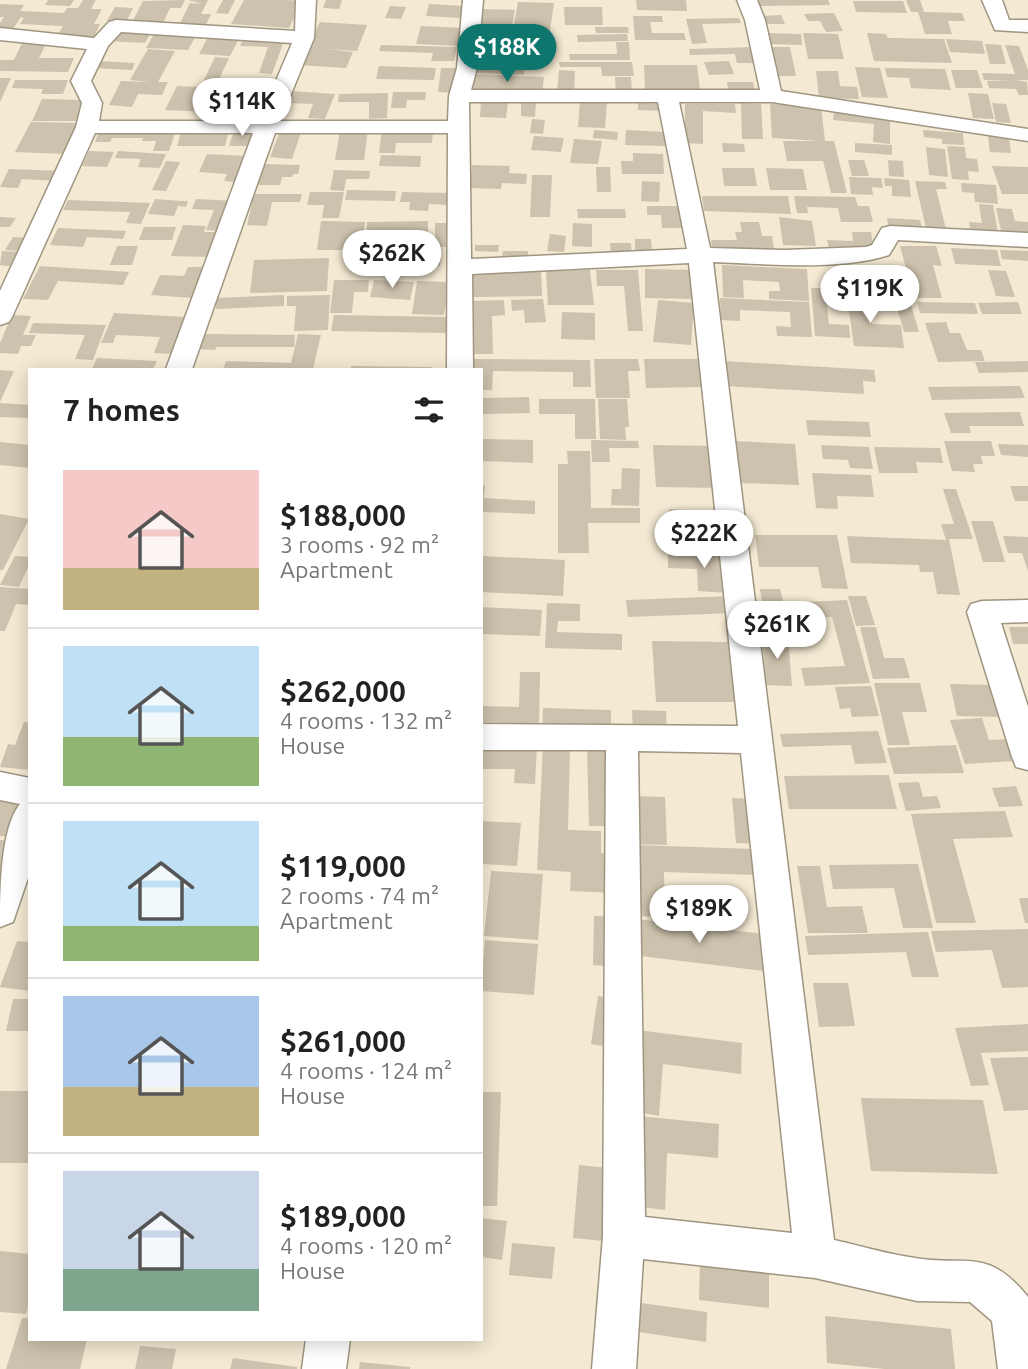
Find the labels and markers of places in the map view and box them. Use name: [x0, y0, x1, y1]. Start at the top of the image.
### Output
pin: $188K: [458, 24, 556, 84]
pin: $114K: [193, 78, 291, 138]
pin: $262K: [343, 230, 441, 290]
pin: $119K: [821, 266, 919, 325]
pin: $222K: [655, 510, 753, 570]
pin: $261K: [728, 602, 826, 661]
pin: $189K: [650, 886, 748, 945]

